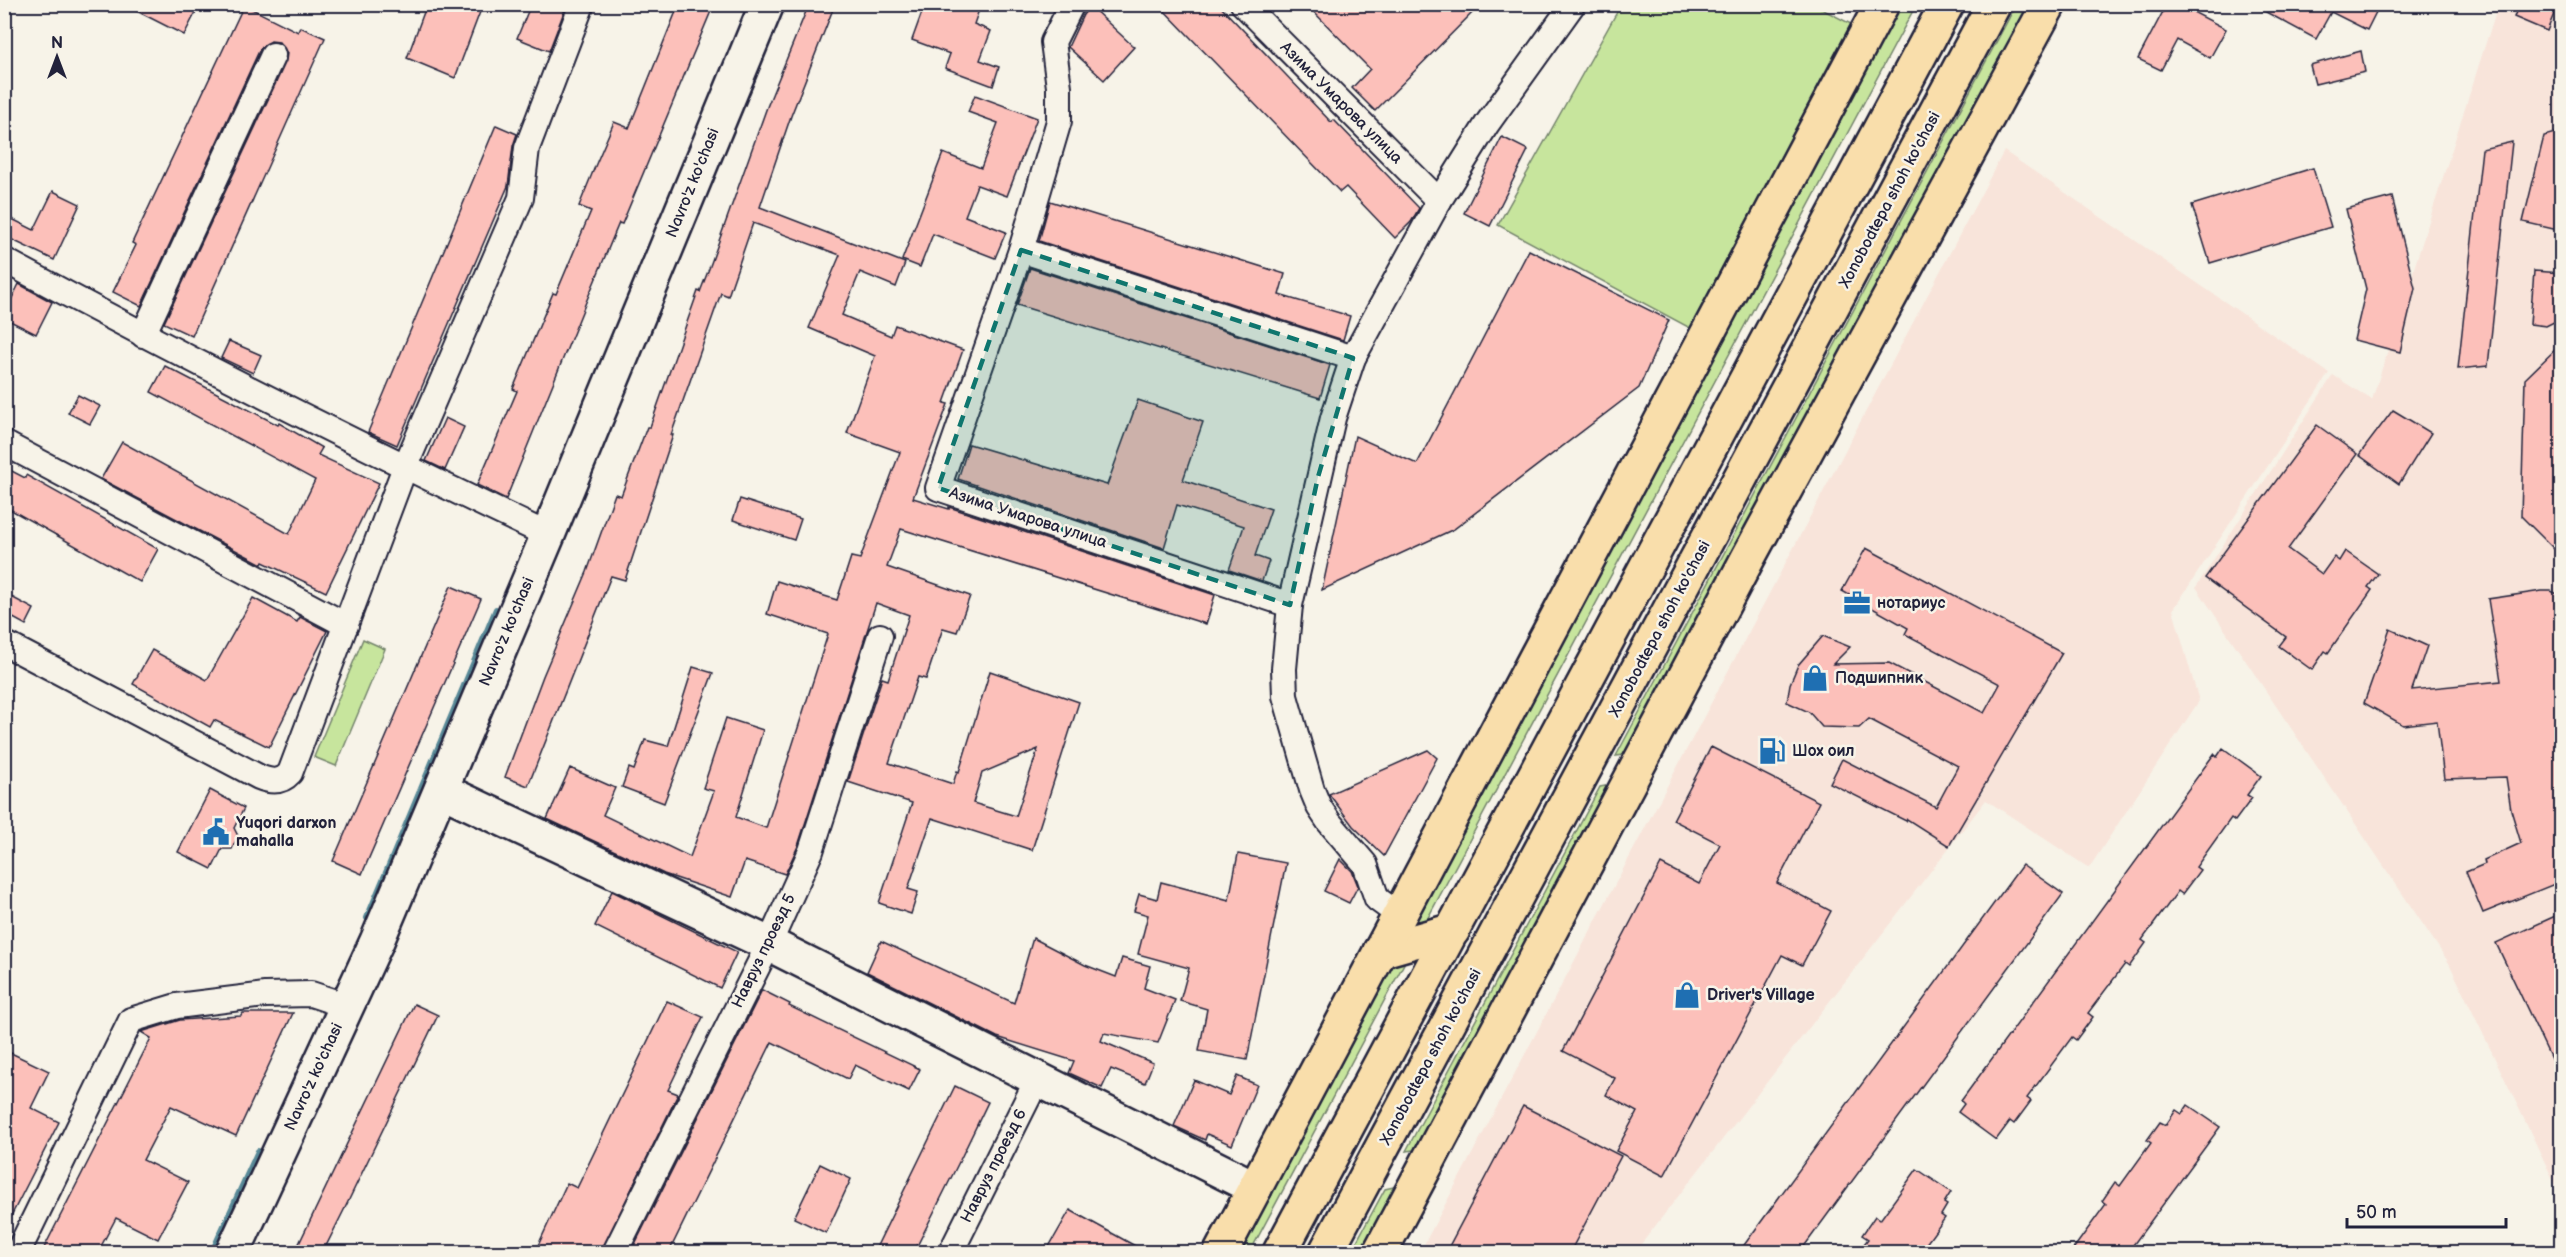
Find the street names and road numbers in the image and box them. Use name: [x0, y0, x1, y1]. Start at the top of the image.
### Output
street label: Азима Умарова улица: [1275, 37, 1406, 168]
street label: Xonobodtepa shoh ko'chasi: [1835, 109, 1945, 292]
street label: Navro'z ko'chasi: [662, 125, 724, 241]
street label: Азима Умарова улица: [946, 483, 1110, 553]
street label: Xonobodtepa shoh ko'chasi: [1605, 538, 1715, 721]
street label: Navro'z ko'chasi: [476, 575, 538, 689]
street label: Навруз проезд 5: [728, 891, 800, 1011]
street label: Xonobodtepa shoh ko'chasi: [1376, 966, 1486, 1149]
street label: Navro'z ko'chasi: [281, 1020, 347, 1134]
street label: Навруз проезд 6: [957, 1106, 1031, 1226]

